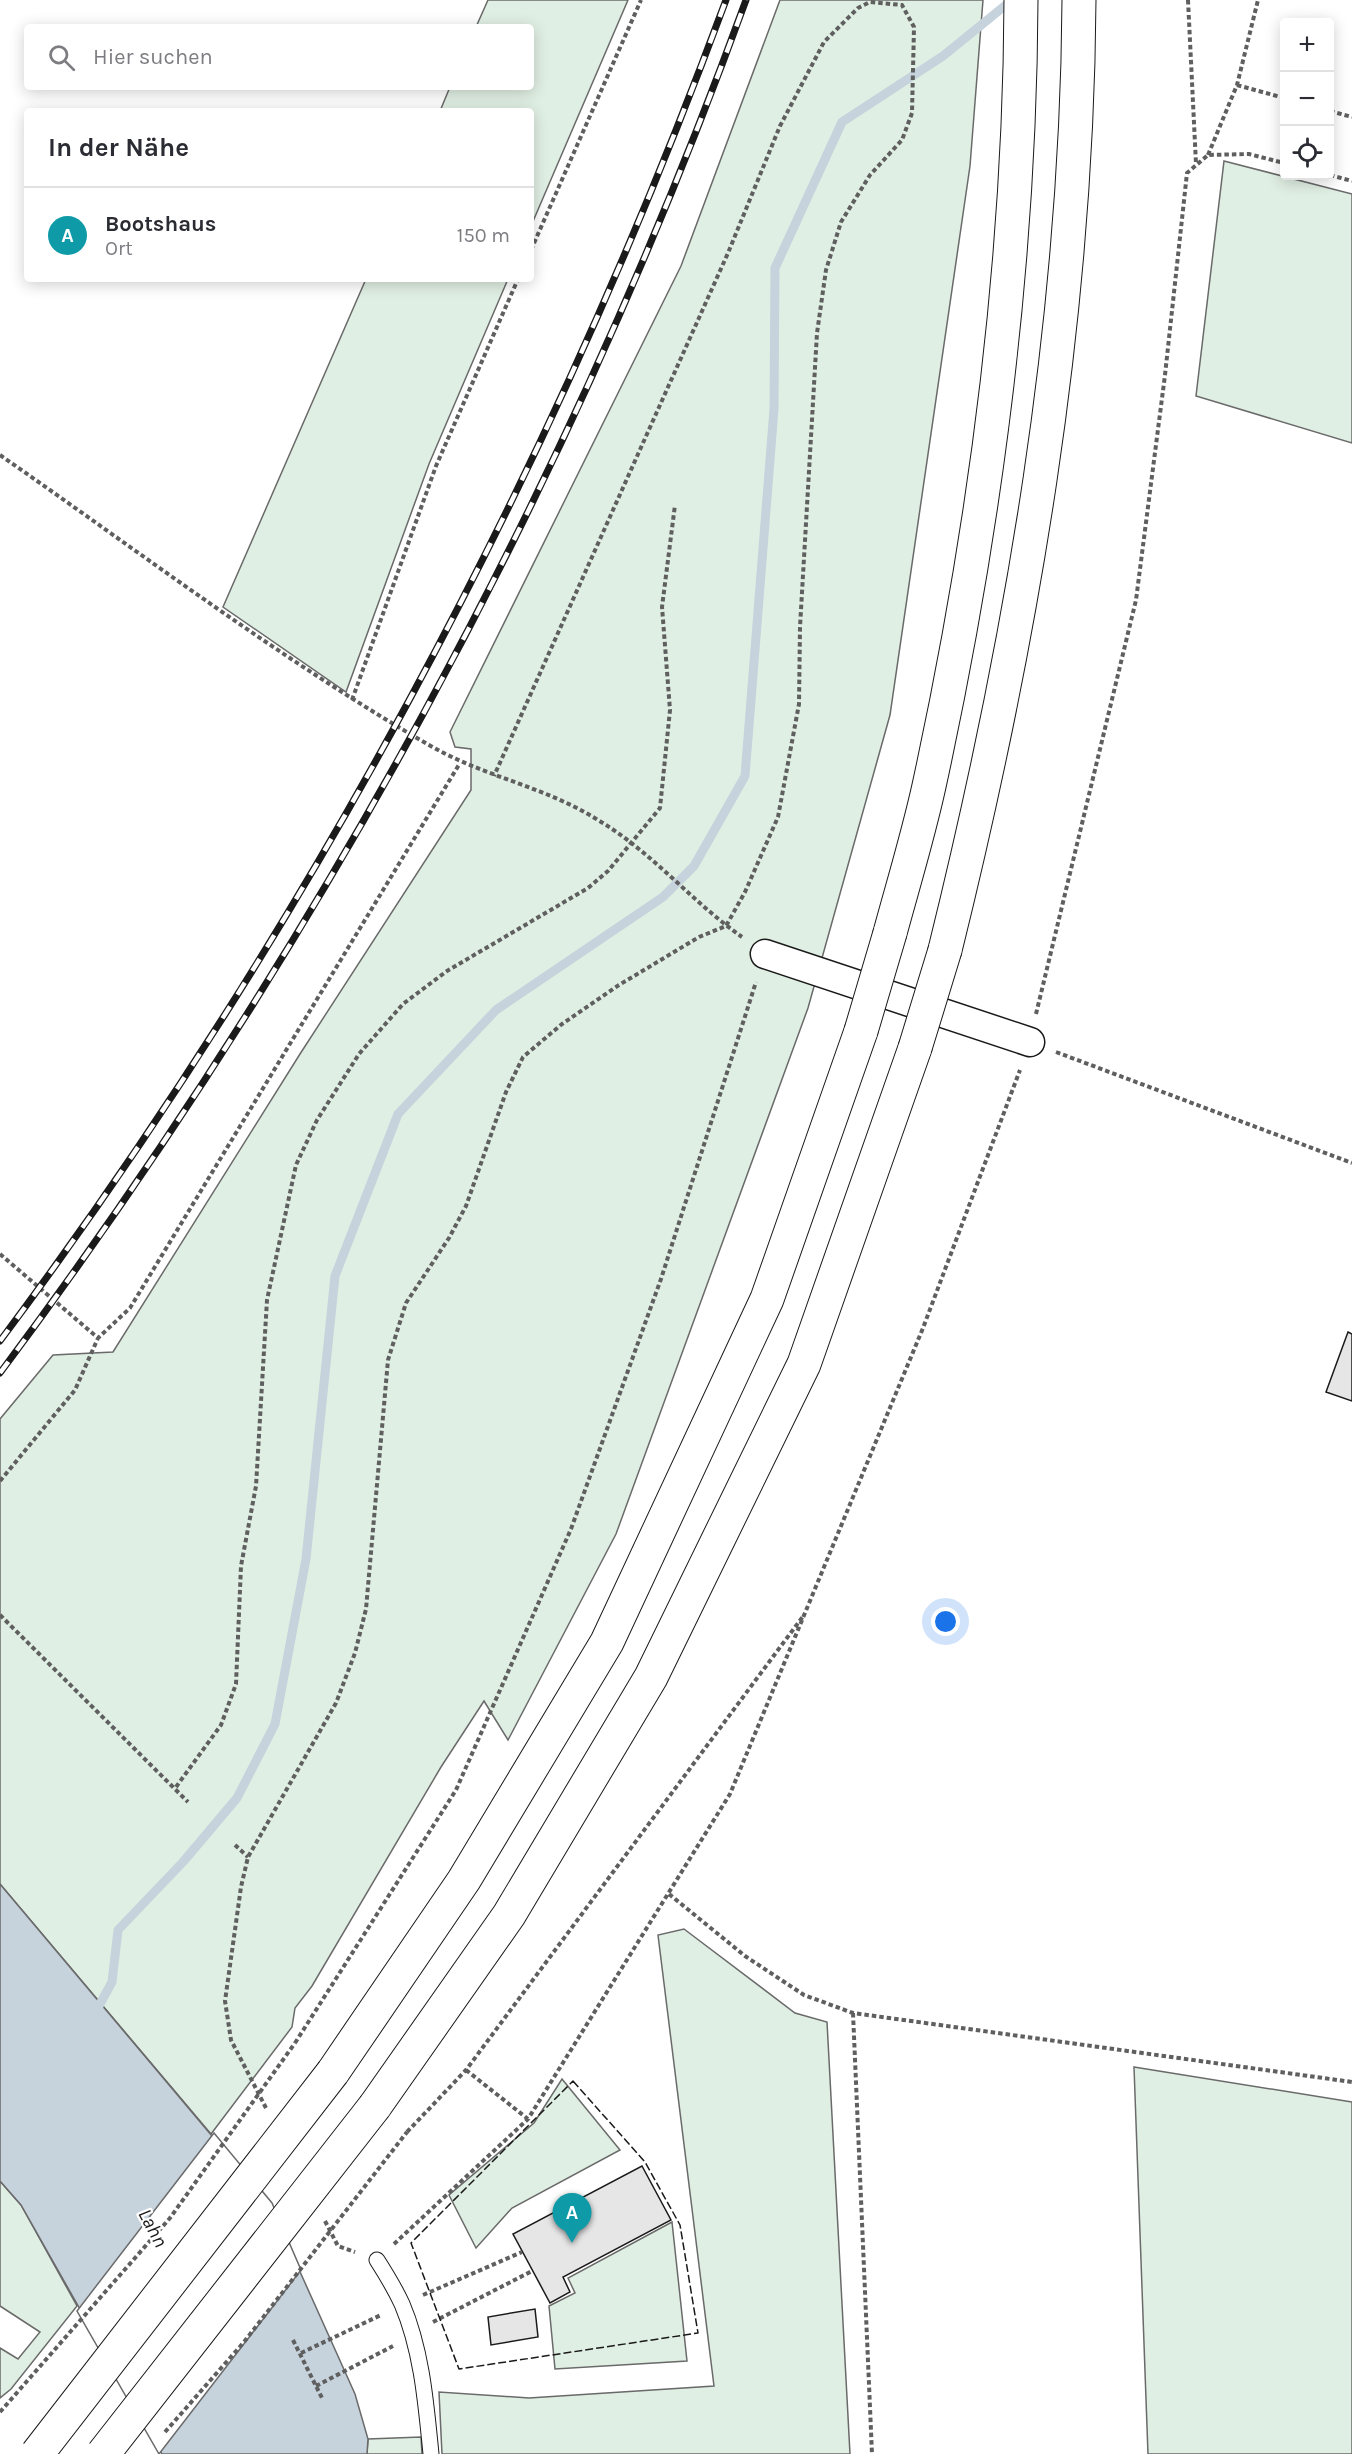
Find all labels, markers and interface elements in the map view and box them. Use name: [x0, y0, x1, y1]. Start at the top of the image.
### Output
map controls: [1280, 18, 1334, 180]
button: +: [1280, 18, 1334, 72]
search box: [24, 24, 534, 90]
icon: search: [45, 41, 78, 74]
text: Hier suchen: [93, 44, 213, 70]
button: −: [1280, 72, 1334, 126]
button: locate: [1280, 126, 1334, 180]
text: In der Nähe: [48, 132, 189, 163]
text: Bootshaus: [105, 211, 216, 237]
text: A: [61, 224, 74, 247]
text: 150 m: [457, 224, 510, 247]
text: Ort: [105, 237, 133, 260]
your location: [931, 1607, 960, 1636]
pin: A: [552, 2194, 592, 2243]
water label: Lahn: [133, 2205, 173, 2251]

